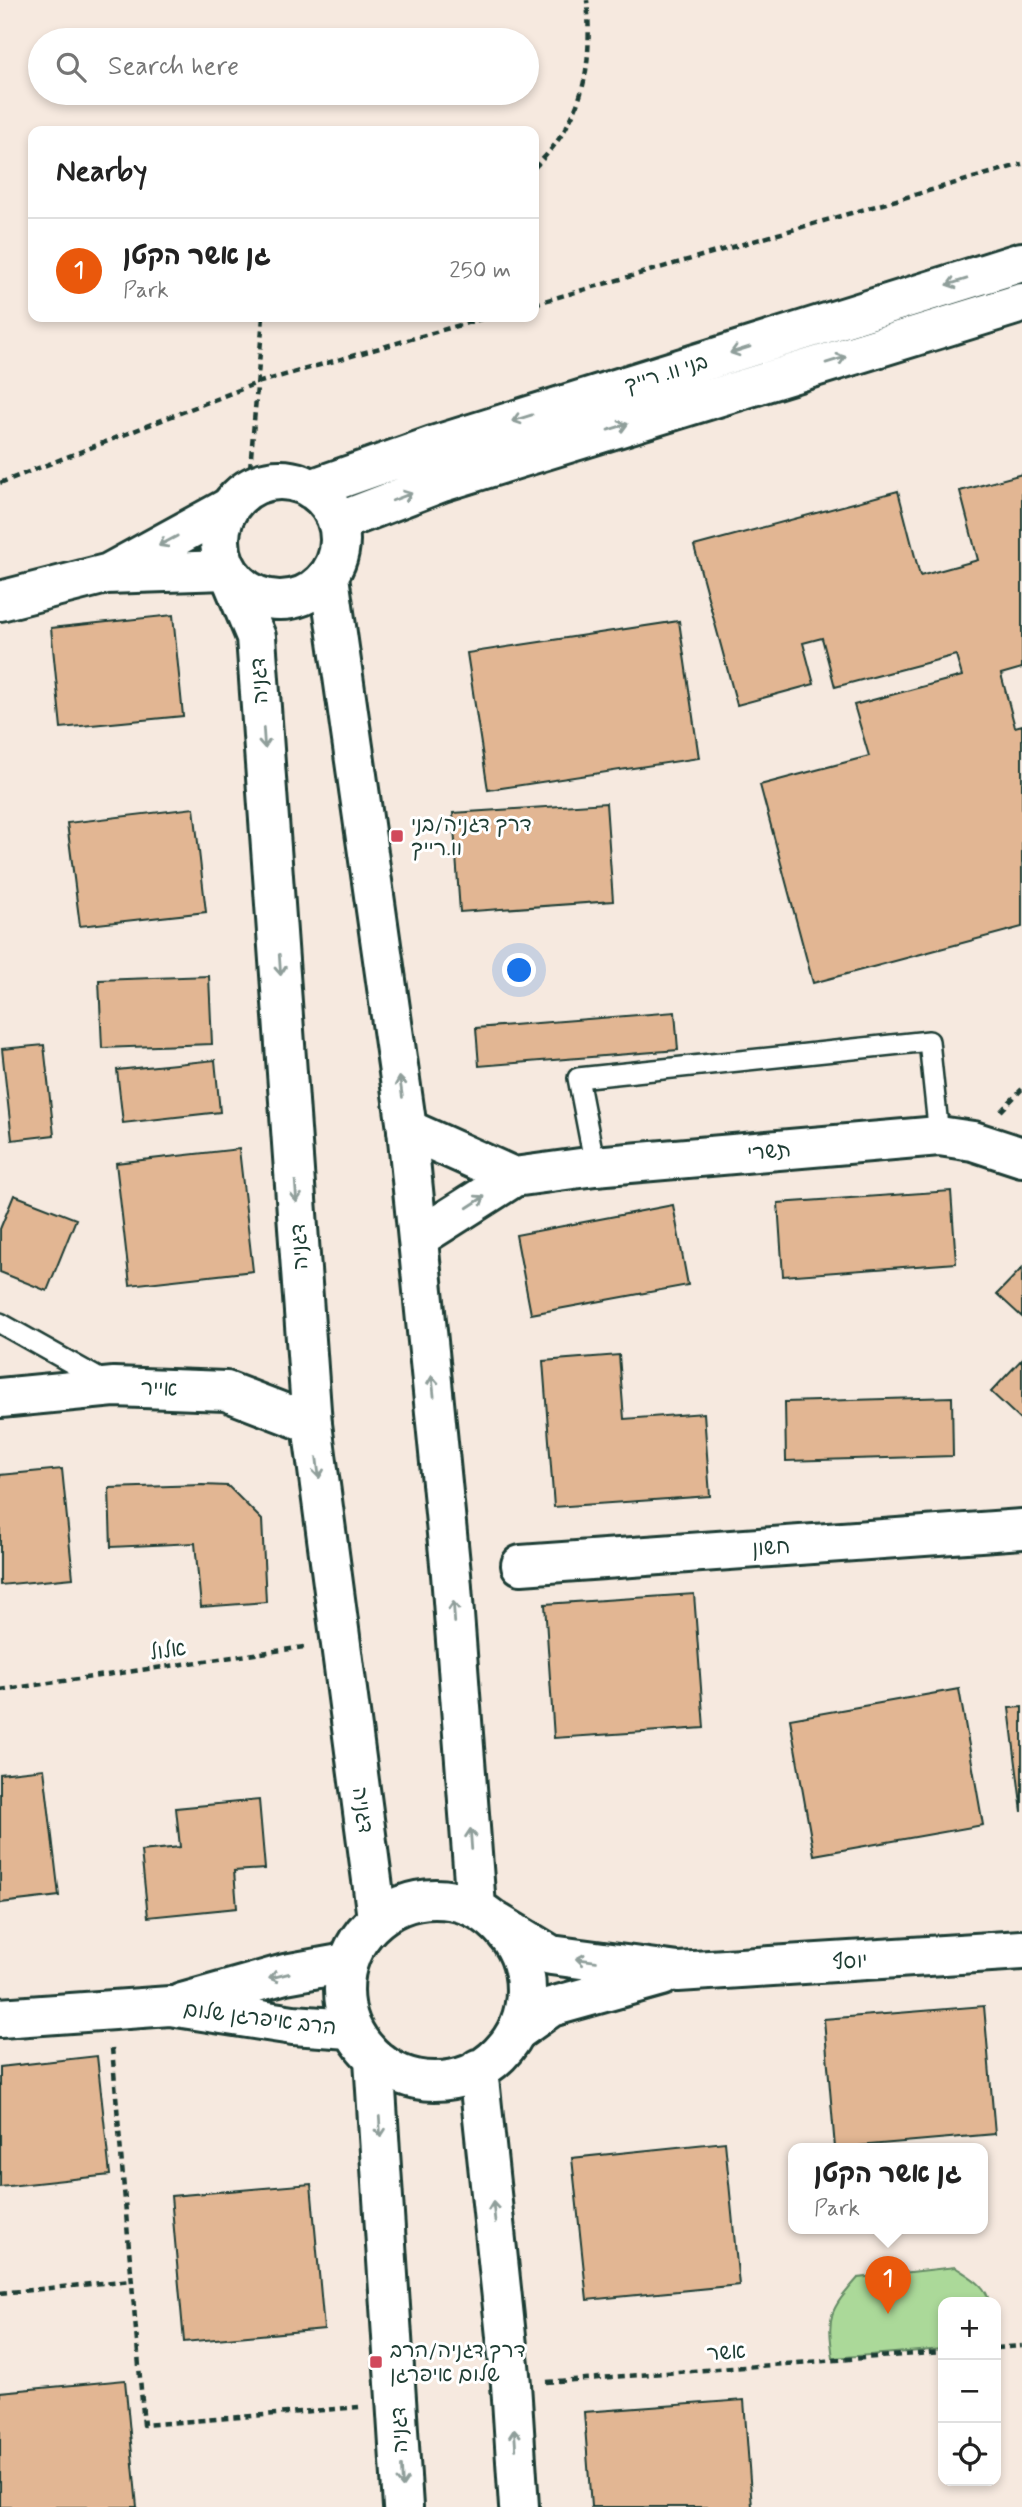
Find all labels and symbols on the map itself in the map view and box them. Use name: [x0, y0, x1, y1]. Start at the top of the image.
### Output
one-way arrow: [946, 277, 968, 290]
one-way arrow: [729, 345, 751, 357]
street label: בני וו. רייך: [621, 348, 711, 400]
one-way arrow: [824, 353, 846, 366]
one-way arrow: [512, 412, 534, 425]
one-way arrow: [607, 420, 629, 433]
one-way arrow: [390, 490, 412, 503]
one-way arrow: [159, 534, 179, 548]
street label: דגניה: [244, 657, 276, 705]
one-way arrow: [257, 726, 270, 749]
place label: דרך דגניה/בני וו.רייך: [411, 811, 532, 863]
marker: דרך דגניה/בני וו.רייך: [389, 828, 405, 844]
one-way arrow: [273, 953, 286, 976]
your location: [502, 953, 536, 987]
one-way arrow: [394, 1076, 407, 1099]
street label: תשרי: [746, 1136, 792, 1168]
one-way arrow: [289, 1180, 302, 1203]
one-way arrow: [465, 1194, 485, 1208]
street label: דגניה: [284, 1223, 316, 1271]
street label: אייר: [140, 1374, 178, 1404]
one-way arrow: [426, 1375, 439, 1398]
one-way arrow: [311, 1456, 324, 1478]
street label: חשון: [751, 1533, 791, 1563]
one-way arrow: [447, 1602, 460, 1624]
street label: אלול: [148, 1635, 188, 1667]
street label: דגניה: [345, 1785, 379, 1835]
one-way arrow: [464, 1829, 477, 1851]
street label: יוסף: [832, 1947, 868, 1977]
one-way arrow: [575, 1953, 598, 1966]
one-way arrow: [268, 1970, 291, 1983]
street label: הרב איפרגן שלום: [182, 1996, 338, 2042]
one-way arrow: [374, 2115, 387, 2138]
one-way arrow: [487, 2202, 500, 2224]
pin: 1: [865, 2256, 911, 2314]
place label: דרך דגניה/הרב שלום איפרגן: [390, 2337, 526, 2389]
street label: אשר: [706, 2338, 747, 2368]
marker: דרך דגניה/הרב שלום איפרגן: [368, 2354, 384, 2370]
street label: דגניה: [385, 2406, 415, 2454]
one-way arrow: [508, 2428, 521, 2451]
one-way arrow: [395, 2465, 408, 2488]

